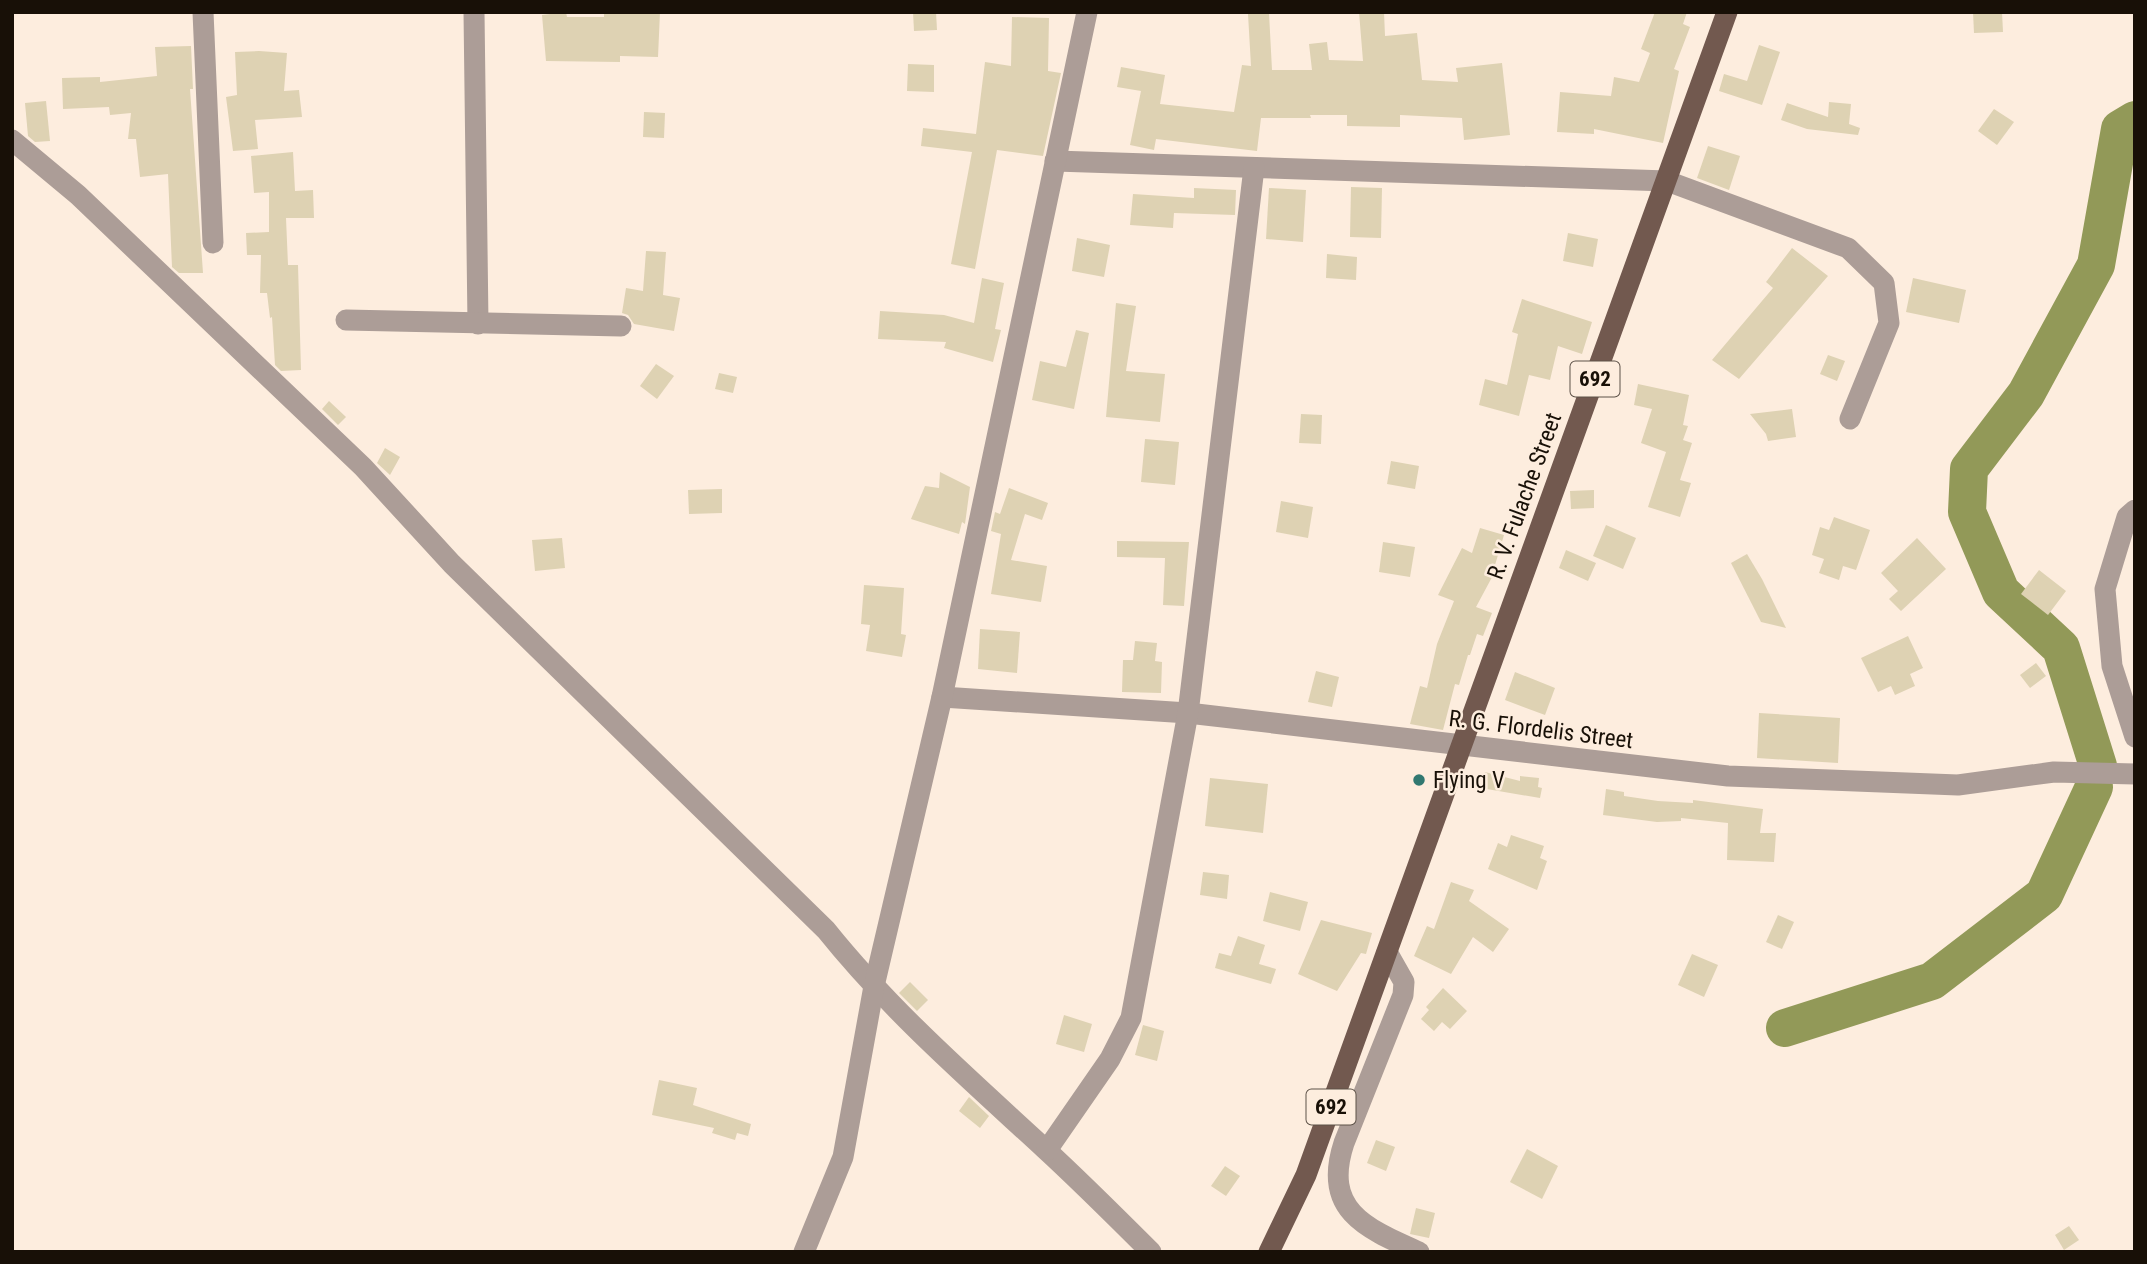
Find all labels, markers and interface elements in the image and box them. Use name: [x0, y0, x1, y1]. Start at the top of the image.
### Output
road number: 692: [1570, 362, 1620, 396]
street label: R. V. Fulache Street: [1482, 409, 1567, 583]
street label: R. G. Flordelis Street: [1447, 705, 1635, 754]
place label: Flying V: [1433, 767, 1505, 794]
marker: Flying V: [1411, 772, 1427, 788]
road number: 692: [1306, 1090, 1356, 1124]

